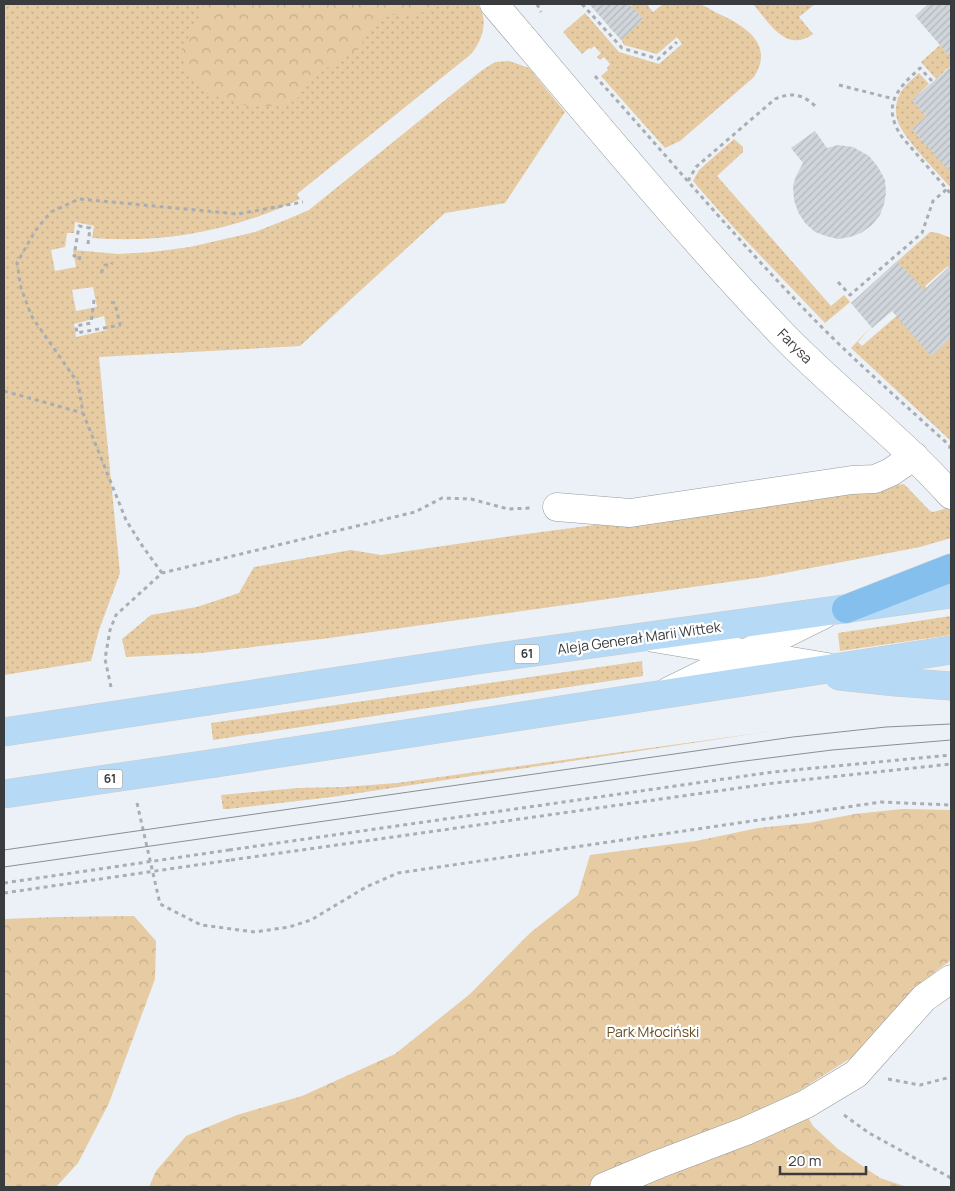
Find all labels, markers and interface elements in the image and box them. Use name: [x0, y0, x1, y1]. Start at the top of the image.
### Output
street label: Farysa: [774, 324, 817, 367]
street label: Aleja Generał Marii Wittek: [556, 616, 723, 658]
road number: 61: [514, 644, 540, 664]
road number: 61: [98, 770, 122, 789]
park label: Park Młociński: [607, 1022, 699, 1041]
scale bar: [780, 1144, 866, 1176]
text: 20 m: [788, 1150, 821, 1171]

